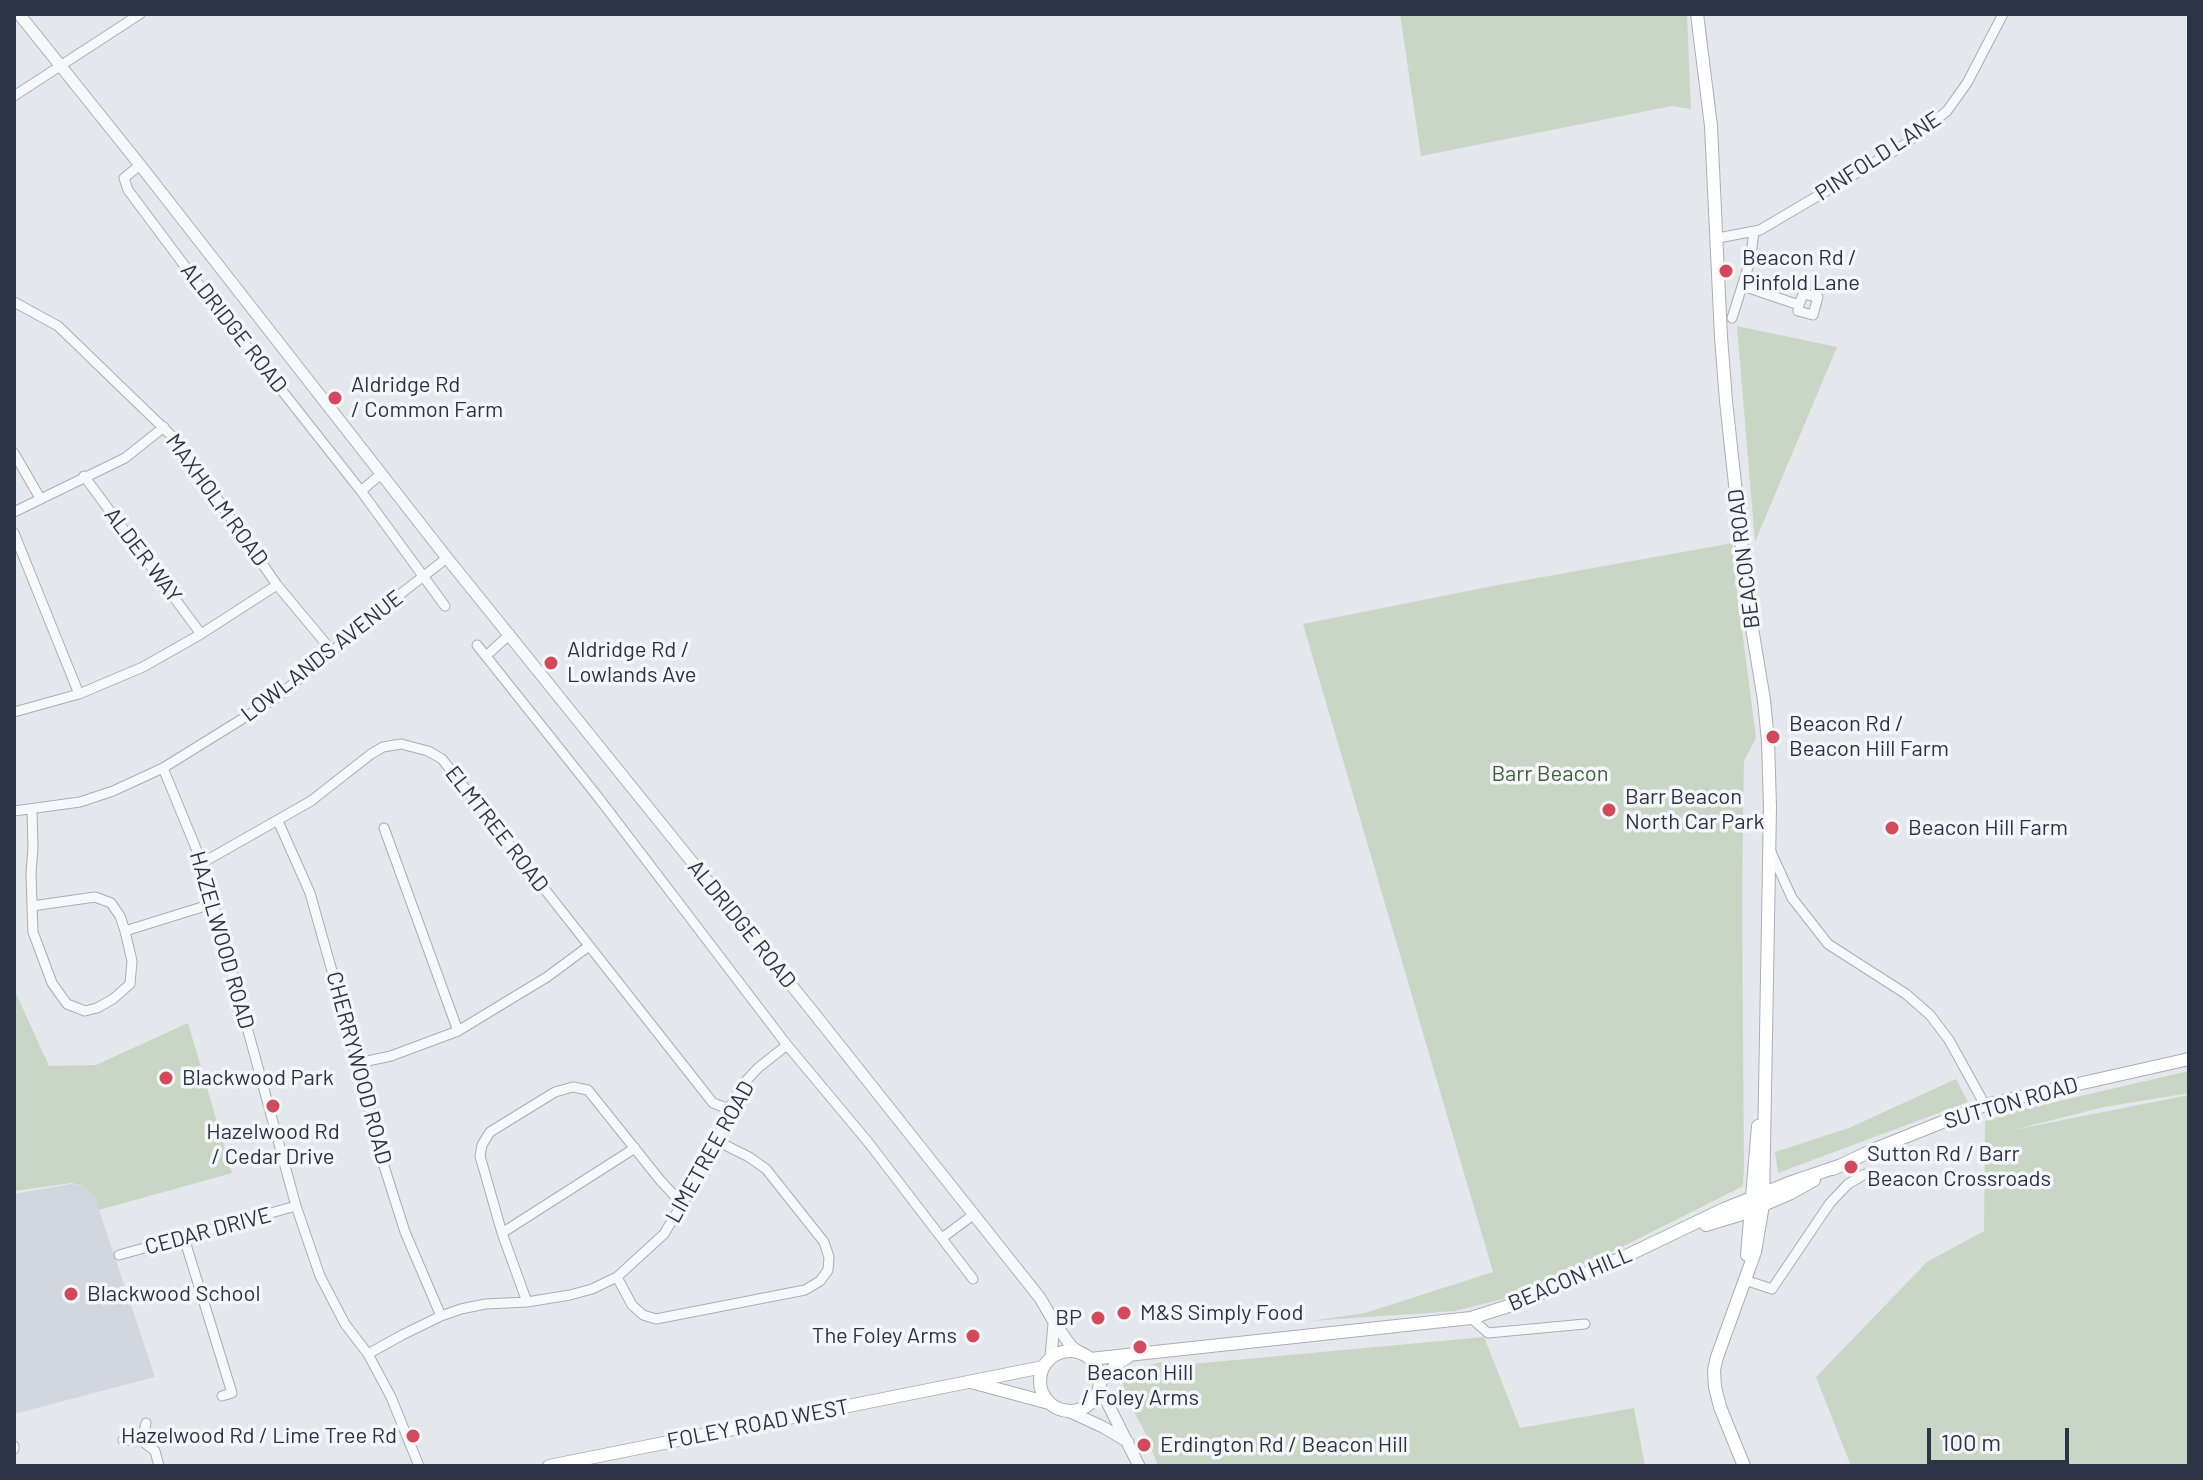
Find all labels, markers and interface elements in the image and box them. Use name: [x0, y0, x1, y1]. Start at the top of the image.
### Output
street label: PINFOLD LANE: [1810, 106, 1946, 206]
place label: Beacon Rd / Pinfold Lane: [1742, 245, 1860, 296]
street label: ALDRIDGE ROAD: [175, 258, 293, 398]
marker: Beacon Rd / Pinfold Lane: [1717, 262, 1735, 280]
place label: Aldridge Rd / Common Farm: [351, 372, 503, 424]
marker: Aldridge Rd / Common Farm: [326, 389, 344, 407]
street label: MAXHOLM ROAD: [160, 429, 274, 571]
street label: BEACON ROAD: [1722, 488, 1766, 630]
street label: ALDER WAY: [99, 502, 187, 608]
street label: LOWLANDS AVENUE: [236, 585, 408, 727]
place label: Aldridge Rd / Lowlands Ave: [567, 637, 696, 688]
marker: Aldridge Rd / Lowlands Ave: [542, 654, 560, 672]
place label: Beacon Rd / Beacon Hill Farm: [1789, 711, 1949, 762]
marker: Beacon Rd / Beacon Hill Farm: [1764, 728, 1782, 746]
street label: ELMTREE ROAD: [440, 761, 554, 897]
park label: Barr Beacon: [1491, 761, 1609, 787]
place label: Barr Beacon North Car Park: [1625, 784, 1765, 836]
marker: Barr Beacon North Car Park: [1600, 801, 1618, 819]
place label: Beacon Hill Farm: [1908, 815, 2068, 841]
marker: Beacon Hill Farm: [1883, 819, 1901, 837]
street label: HAZELWOOD ROAD: [184, 848, 260, 1032]
street label: ALDRIDGE ROAD: [682, 855, 802, 993]
street label: CHERRYWOOD ROAD: [321, 969, 397, 1167]
place label: Blackwood Park: [182, 1065, 334, 1091]
marker: Blackwood Park: [157, 1069, 175, 1087]
street label: SUTTON ROAD: [1941, 1071, 2081, 1135]
street label: LIMETREE ROAD: [660, 1076, 760, 1228]
marker: Hazelwood Rd / Cedar Drive: [264, 1097, 282, 1115]
place label: Hazelwood Rd / Cedar Drive: [206, 1119, 340, 1170]
place label: Sutton Rd / Barr Beacon Crossroads: [1867, 1141, 2051, 1192]
marker: Sutton Rd / Barr Beacon Crossroads: [1842, 1158, 1860, 1176]
street label: CEDAR DRIVE: [142, 1201, 274, 1261]
street label: BEACON HILL: [1504, 1241, 1636, 1317]
place label: Blackwood School: [87, 1281, 260, 1307]
marker: Blackwood School: [62, 1285, 80, 1303]
place label: M&S Simply Food: [1140, 1300, 1303, 1326]
marker: M&S Simply Food: [1115, 1304, 1133, 1322]
place label: BP: [1055, 1305, 1082, 1331]
marker: BP: [1089, 1309, 1107, 1327]
place label: The Foley Arms: [812, 1323, 957, 1349]
marker: The Foley Arms: [964, 1327, 982, 1345]
marker: Beacon Hill / Foley Arms: [1131, 1338, 1149, 1356]
place label: Beacon Hill / Foley Arms: [1081, 1360, 1199, 1412]
street label: FOLEY ROAD WEST: [665, 1393, 851, 1455]
scale bar: [1931, 1412, 2073, 1462]
place label: Hazelwood Rd / Lime Tree Rd: [121, 1423, 397, 1449]
marker: Hazelwood Rd / Lime Tree Rd: [404, 1427, 422, 1445]
text: 100 m: [1941, 1427, 2001, 1456]
place label: Erdington Rd / Beacon Hill: [1160, 1432, 1408, 1458]
marker: Erdington Rd / Beacon Hill: [1135, 1436, 1153, 1454]

